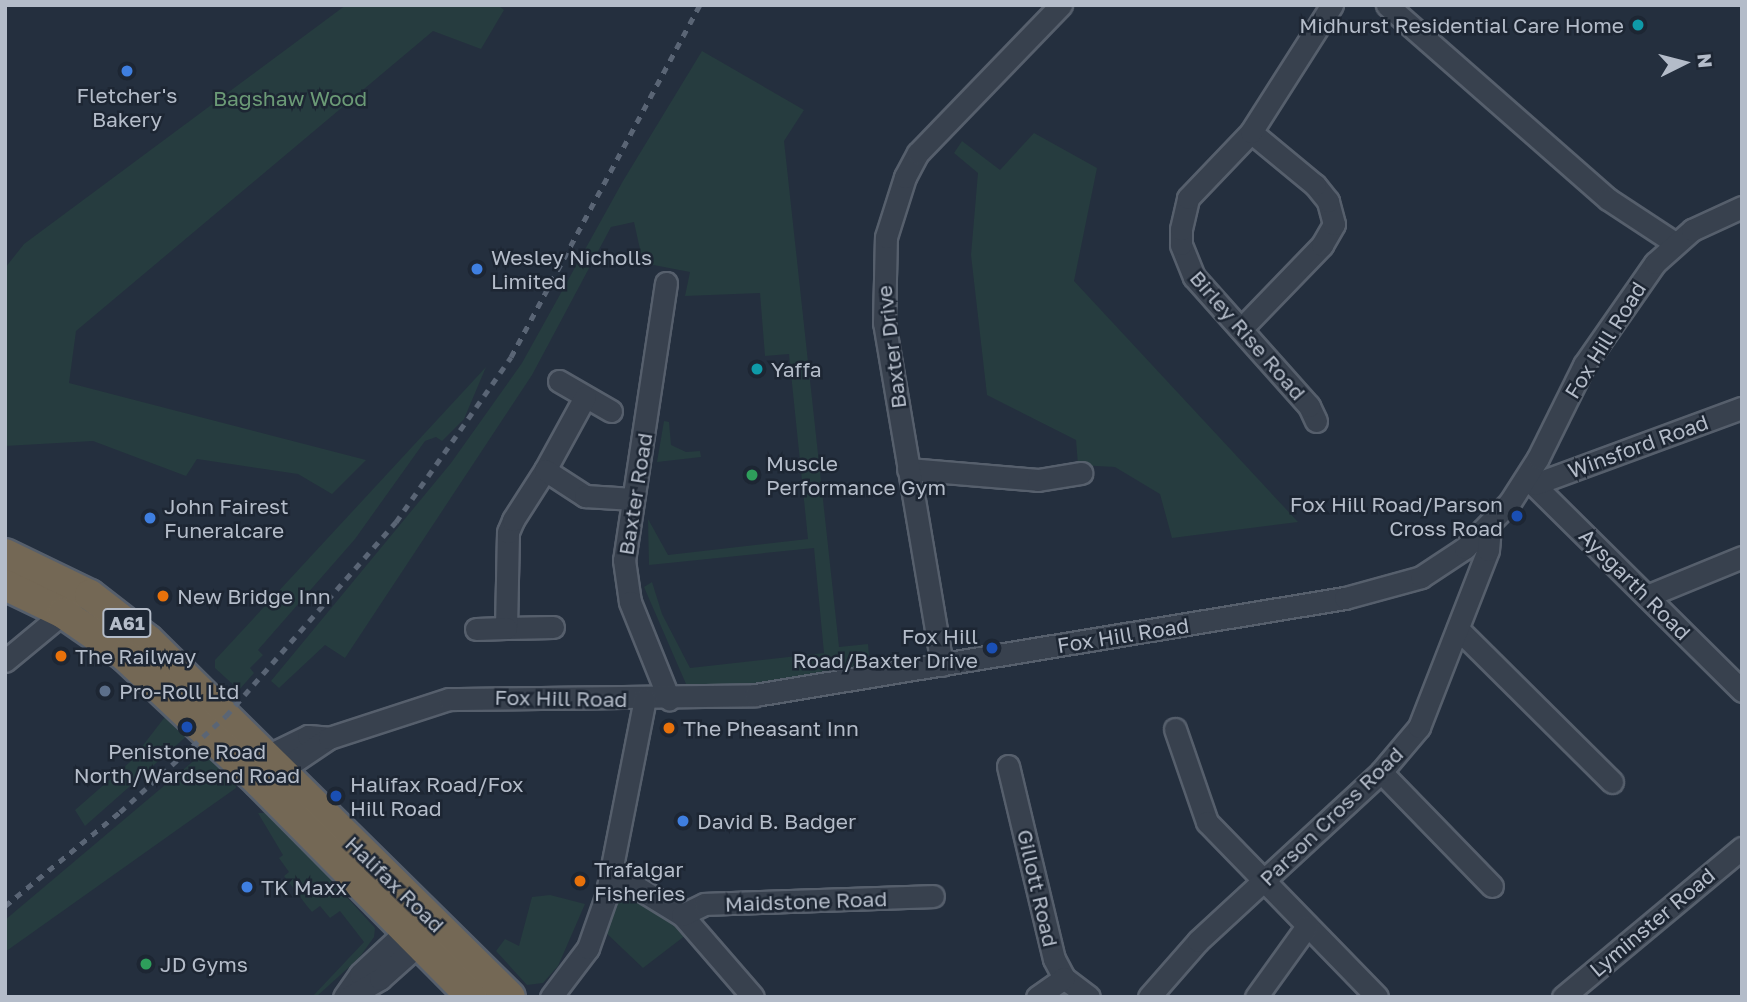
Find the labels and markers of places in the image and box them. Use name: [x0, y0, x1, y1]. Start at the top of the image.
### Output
place label: Midhurst Residential Care Home: [1299, 12, 1624, 38]
marker: Midhurst Residential Care Home: [1630, 17, 1646, 33]
marker: Fletcher's Bakery: [119, 63, 135, 79]
place label: Fletcher's Bakery: [77, 82, 177, 132]
place label: Wesley Nicholls Limited: [491, 244, 652, 294]
marker: Wesley Nicholls Limited: [469, 261, 485, 277]
place label: Yaffa: [771, 356, 822, 382]
marker: Yaffa: [749, 361, 765, 377]
place label: Muscle Performance Gym: [766, 450, 946, 500]
marker: Muscle Performance Gym: [744, 467, 760, 483]
place label: Fox Hill Road/Parson Cross Road: [1290, 491, 1503, 541]
place label: John Fairest Funeralcare: [164, 493, 289, 543]
marker: Fox Hill Road/Parson Cross Road: [1509, 508, 1525, 524]
marker: John Fairest Funeralcare: [142, 510, 158, 526]
place label: New Bridge Inn: [177, 583, 331, 609]
marker: New Bridge Inn: [155, 588, 171, 604]
place label: Fox Hill Road/Baxter Drive: [793, 623, 978, 673]
marker: Fox Hill Road/Baxter Drive: [984, 640, 1000, 656]
place label: The Railway: [75, 643, 196, 669]
marker: The Railway: [53, 648, 69, 664]
place label: Pro-Roll Ltd: [119, 678, 239, 704]
marker: Pro-Roll Ltd: [97, 683, 113, 699]
place label: The Pheasant Inn: [683, 715, 859, 741]
marker: Penistone Road North/Wardsend Road: [179, 719, 195, 735]
marker: The Pheasant Inn: [661, 720, 677, 736]
place label: Penistone Road North/Wardsend Road: [74, 738, 300, 788]
place label: Halifax Road/Fox Hill Road: [350, 771, 524, 821]
marker: Halifax Road/Fox Hill Road: [328, 788, 344, 804]
place label: David B. Badger: [697, 808, 856, 834]
marker: David B. Badger: [675, 813, 691, 829]
place label: Trafalgar Fisheries: [594, 856, 685, 906]
marker: Trafalgar Fisheries: [572, 873, 588, 889]
place label: TK Maxx: [261, 874, 347, 900]
marker: TK Maxx: [239, 879, 255, 895]
place label: JD Gyms: [160, 951, 248, 977]
marker: JD Gyms: [138, 956, 154, 972]

